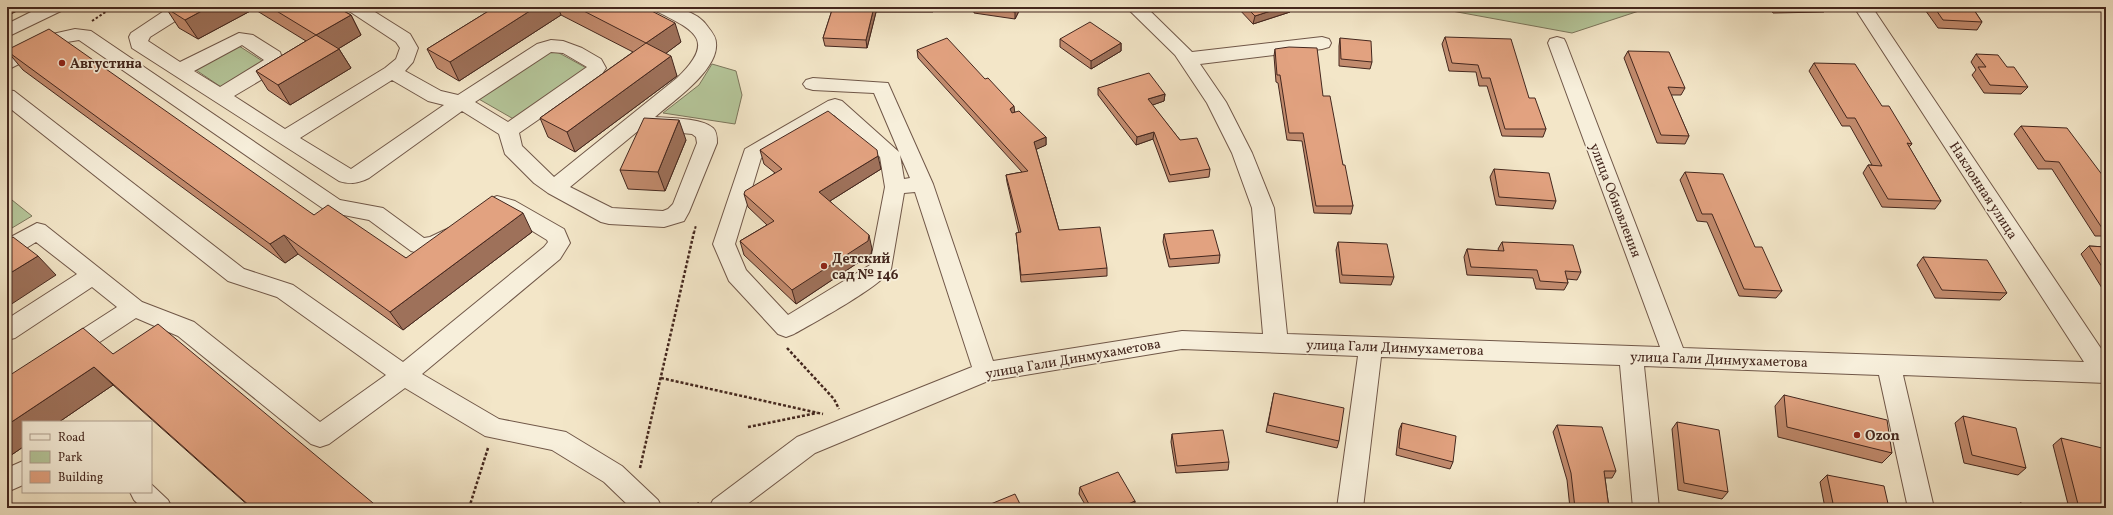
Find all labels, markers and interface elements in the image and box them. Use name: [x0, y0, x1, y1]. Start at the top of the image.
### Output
place label: Августина: [70, 55, 143, 74]
marker: Августина: [57, 58, 67, 68]
street label: Наклонная улица: [1944, 138, 2021, 243]
street label: улица Обновления: [1584, 141, 1645, 260]
place label: Детский сад № 146: [832, 250, 899, 285]
marker: Детский сад № 146: [819, 261, 829, 271]
street label: улица Гали Динмухаметова: [984, 335, 1162, 384]
street label: улица Гали Динмухаметова: [1306, 336, 1484, 361]
street label: улица Гали Динмухаметова: [1630, 348, 1808, 373]
legend: [22, 421, 152, 493]
place label: Ozon: [1865, 427, 1900, 446]
text: Road: [58, 430, 85, 446]
marker: Ozon: [1852, 430, 1862, 440]
text: Park: [58, 450, 83, 466]
text: Building: [58, 470, 103, 486]

